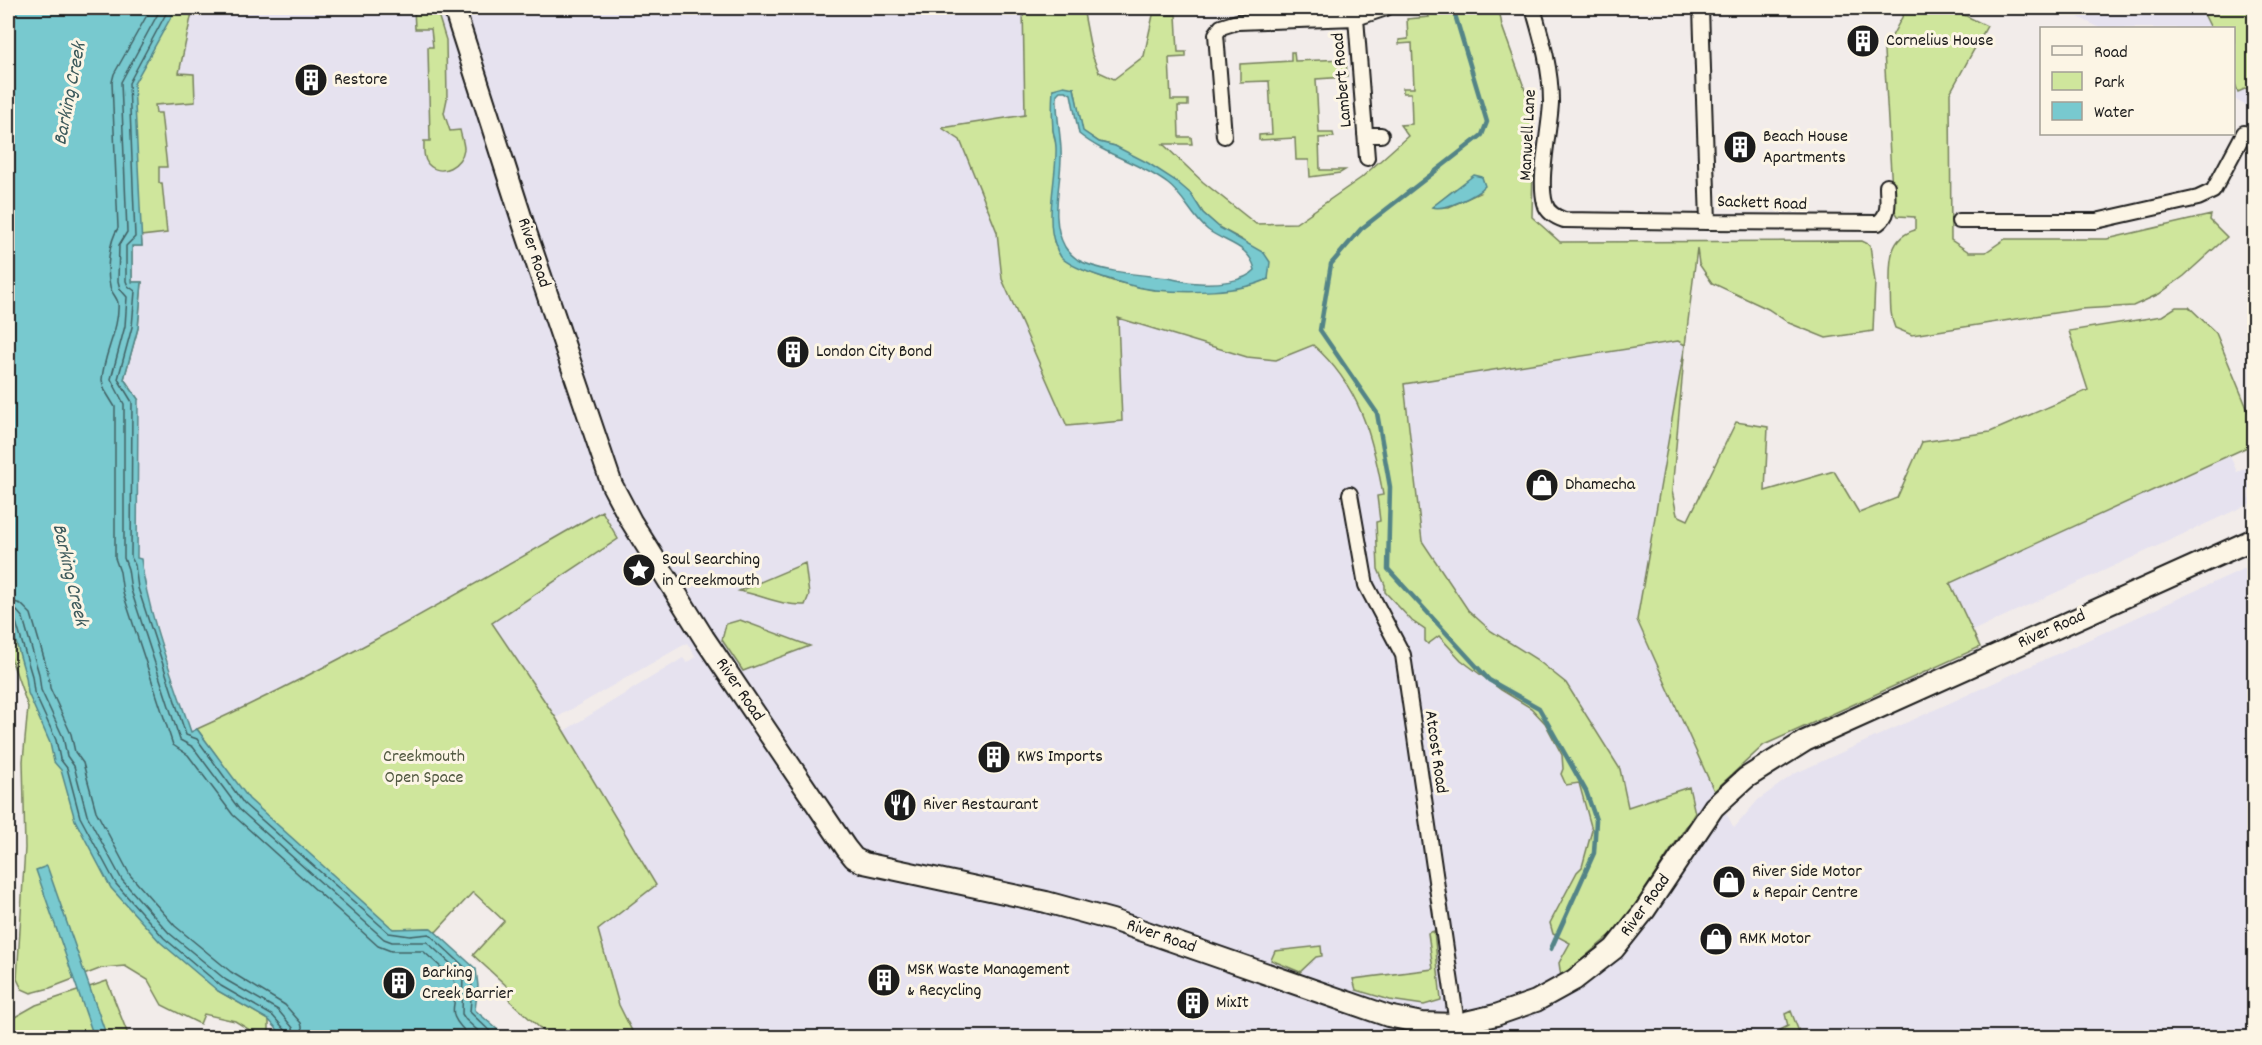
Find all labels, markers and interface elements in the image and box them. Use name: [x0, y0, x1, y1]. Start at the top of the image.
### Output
building icon: Cornelius House: [1845, 23, 1881, 59]
legend: [2040, 27, 2235, 135]
place label: Cornelius House: [1886, 29, 1993, 54]
street label: Lambert Road: [1326, 32, 1360, 128]
water label: Barking Creek: [47, 39, 95, 148]
text: Road: [2094, 41, 2128, 66]
building icon: Restore: [293, 62, 329, 98]
place label: Restore: [334, 68, 388, 93]
text: Park: [2094, 71, 2125, 96]
street label: Manwell Lane: [1514, 89, 1544, 181]
text: Water: [2094, 101, 2134, 126]
place label: Beach House Apartments: [1763, 125, 1848, 171]
building icon: Beach House Apartments: [1722, 129, 1758, 165]
street label: Sackett Road: [1717, 190, 1807, 218]
street label: River Road: [510, 215, 556, 291]
building icon: London City Bond: [775, 334, 811, 370]
place label: London City Bond: [816, 340, 932, 365]
shop icon: Dhamecha: [1524, 467, 1560, 503]
place label: Dhamecha: [1565, 473, 1636, 498]
water label: Barking Creek: [44, 521, 95, 630]
place label: Soul Searching in Creekmouth: [662, 548, 760, 594]
place icon: Soul Searching in Creekmouth: [621, 552, 657, 588]
street label: River Road: [2014, 604, 2090, 656]
street label: River Road: [709, 653, 769, 727]
street label: Atcost Road: [1417, 709, 1453, 795]
building icon: KWS Imports: [976, 739, 1012, 775]
park label: Creekmouth Open Space: [383, 745, 465, 791]
place label: KWS Imports: [1017, 745, 1103, 770]
restaurant icon: River Restaurant: [882, 787, 918, 823]
place label: River Restaurant: [923, 793, 1039, 818]
place label: River Side Motor & Repair Centre: [1752, 860, 1862, 906]
shop icon: River Side Motor & Repair Centre: [1711, 864, 1747, 900]
street label: River Road: [1615, 870, 1677, 942]
street label: River Road: [1123, 913, 1199, 961]
shop icon: RMK Motor: [1698, 921, 1734, 957]
place label: RMK Motor: [1739, 927, 1811, 952]
place label: MSK Waste Management & Recycling: [907, 958, 1070, 1004]
place label: Barking Creek Barrier: [422, 961, 513, 1007]
building icon: MSK Waste Management & Recycling: [866, 962, 902, 998]
building icon: Barking Creek Barrier: [381, 965, 417, 1001]
building icon: MixIt: [1175, 985, 1211, 1021]
place label: MixIt: [1216, 991, 1249, 1016]

